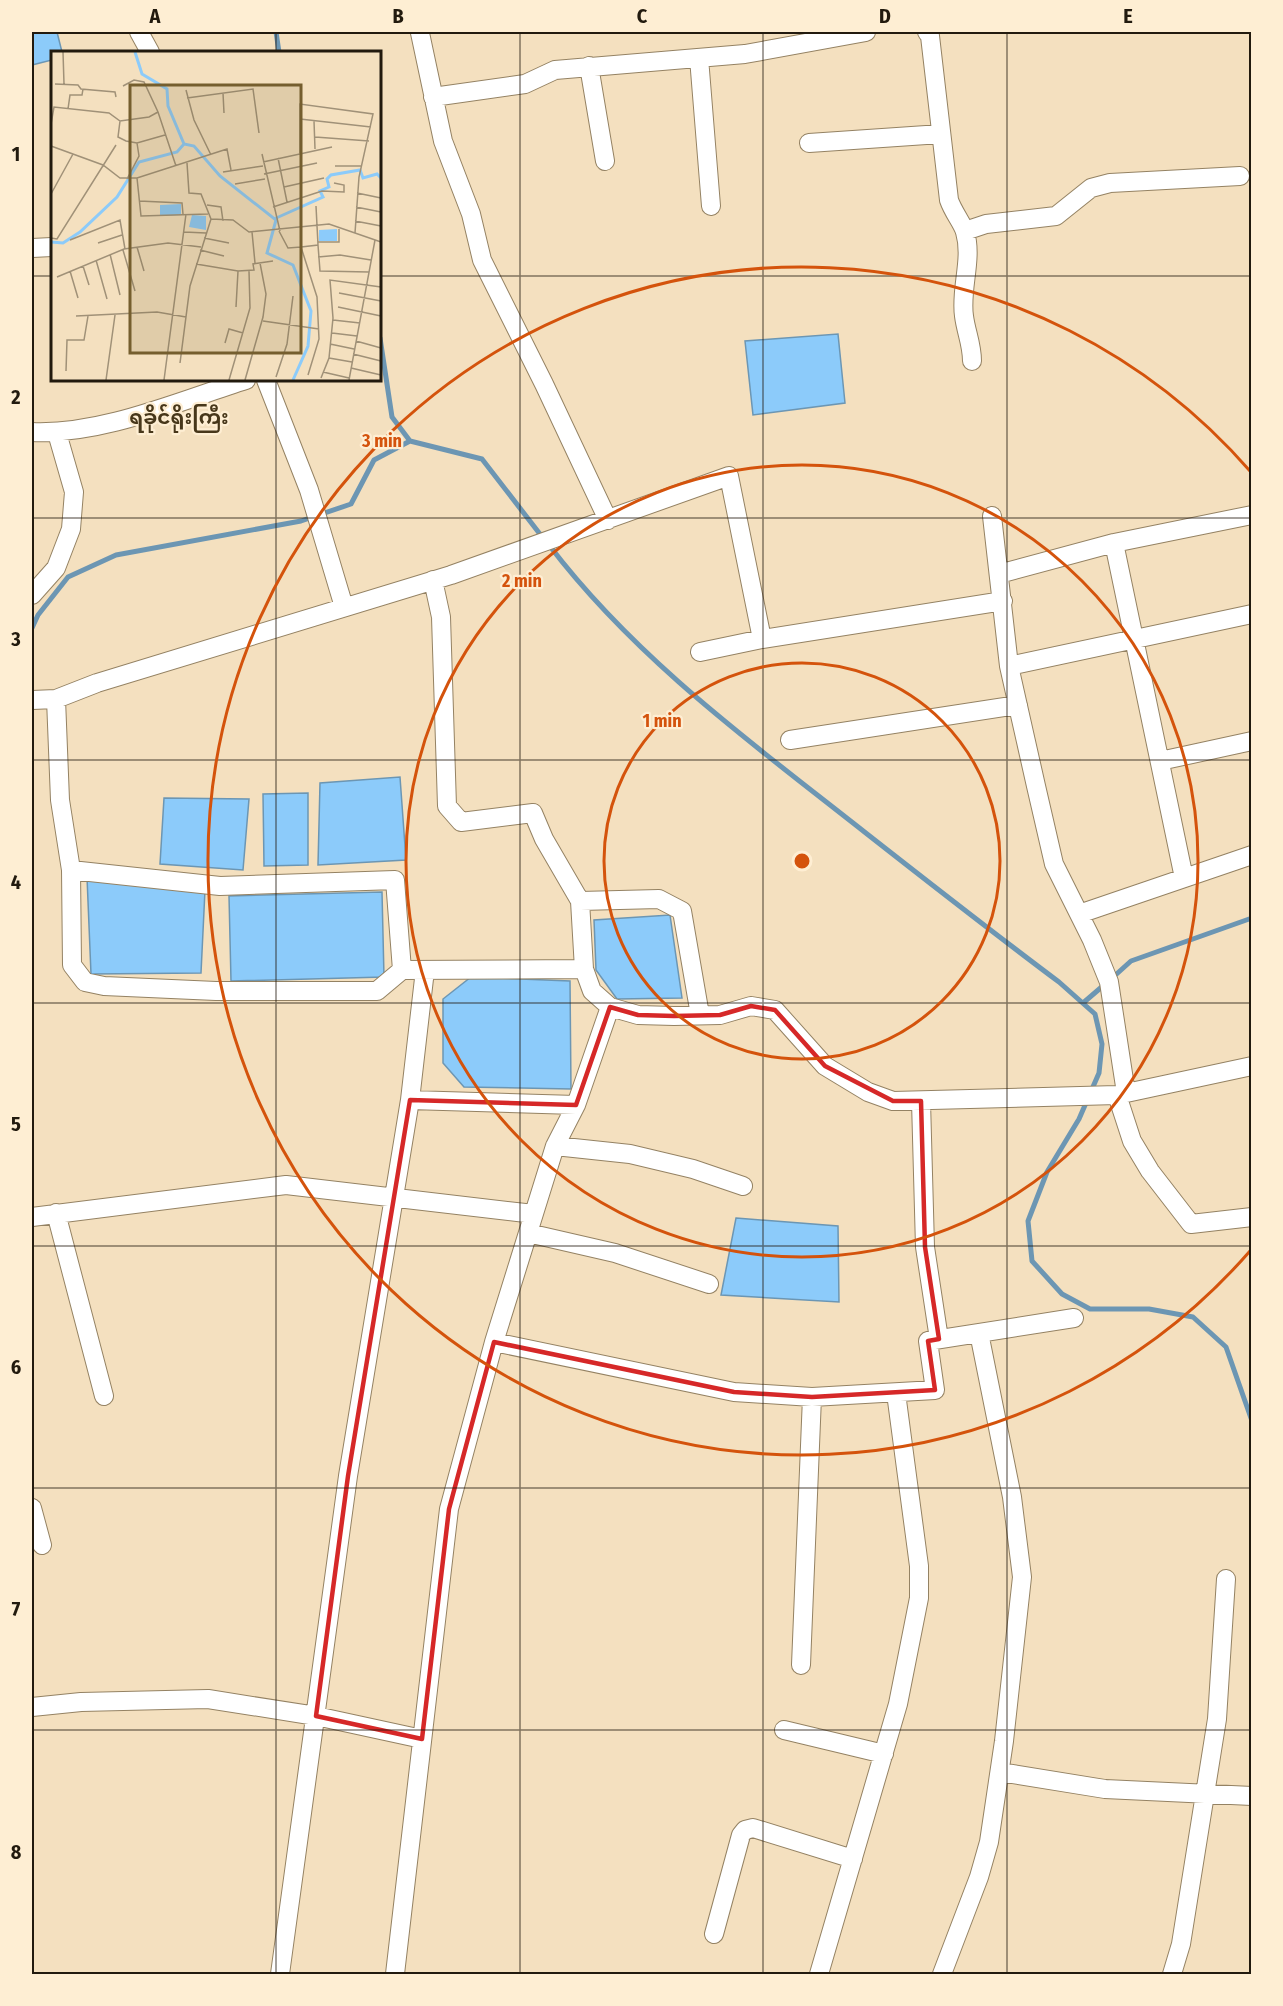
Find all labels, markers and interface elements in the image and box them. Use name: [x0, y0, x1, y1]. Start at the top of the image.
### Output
text: A: [149, 4, 162, 28]
text: B: [392, 4, 404, 28]
text: C: [637, 4, 648, 28]
text: D: [879, 4, 891, 28]
text: E: [1123, 4, 1133, 28]
inset map: [51, 51, 381, 381]
text: 1: [12, 142, 20, 166]
text: 2: [10, 385, 21, 409]
district label: ရခိုင်ရိုးကြီး: [129, 404, 229, 433]
text: 3 min: [361, 430, 402, 452]
text: 2 min: [501, 570, 542, 592]
text: 3: [10, 627, 21, 651]
text: 1 min: [642, 710, 682, 732]
centre of rings: [792, 851, 812, 871]
text: 4: [11, 870, 21, 894]
text: 5: [11, 1112, 21, 1136]
text: 6: [11, 1355, 21, 1379]
text: 7: [12, 1597, 21, 1621]
text: 8: [11, 1840, 22, 1864]

